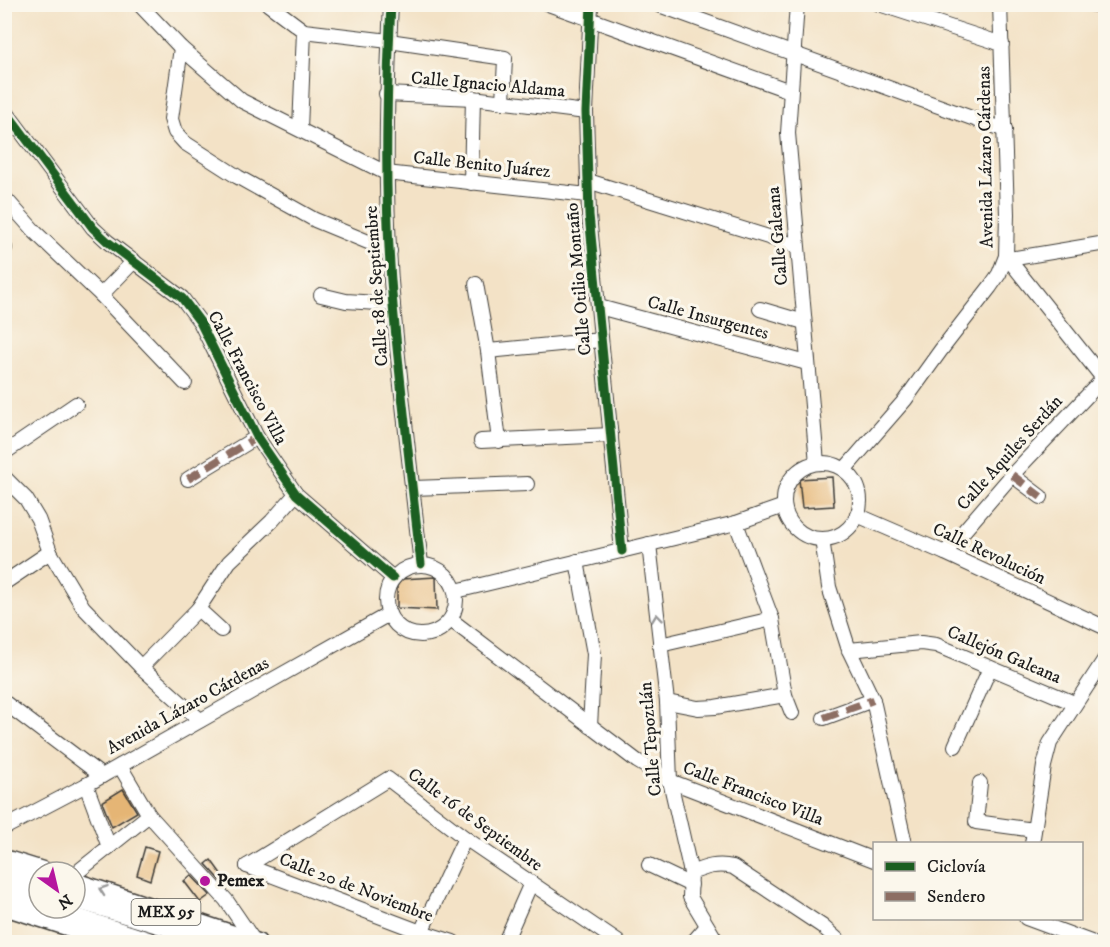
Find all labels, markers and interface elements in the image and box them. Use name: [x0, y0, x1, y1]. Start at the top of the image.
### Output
street label: Avenida Lázaro Cárdenas: [973, 66, 999, 248]
street label: Calle Ignacio Aldama: [410, 67, 566, 103]
street label: Calle Benito Juárez: [412, 147, 552, 183]
street label: Calle Galeana: [763, 185, 793, 286]
street label: Calle Otilio Montaño: [561, 201, 597, 356]
street label: Calle 18 de Septiembre: [360, 205, 394, 367]
street label: Calle Insurgentes: [645, 291, 771, 345]
street label: Calle Francisco Villa: [202, 307, 292, 449]
street label: Calle Aquiles Serdán: [952, 390, 1068, 515]
street label: Calle Revolución: [929, 518, 1050, 590]
one-way arrow: [652, 614, 664, 623]
street label: Callejón Galeana: [944, 621, 1065, 689]
street label: Avenida Lázaro Cárdenas: [103, 652, 273, 760]
street label: Calle Tepoztlán: [635, 680, 667, 797]
street label: Calle Francisco Villa: [680, 757, 827, 831]
street label: Calle 16 de Septiembre: [403, 764, 547, 876]
legend: [873, 842, 1083, 920]
street label: Calle 20 de Noviembre: [276, 848, 436, 928]
text: Ciclovía: [927, 856, 986, 878]
north arrow: [27, 860, 87, 920]
place label: Pemex: [217, 870, 265, 892]
marker: Pemex: [198, 874, 212, 888]
one-way arrow: [98, 885, 109, 898]
text: Sendero: [927, 886, 985, 908]
text: N: [54, 890, 76, 914]
road number: MEX 95: [132, 899, 201, 925]

